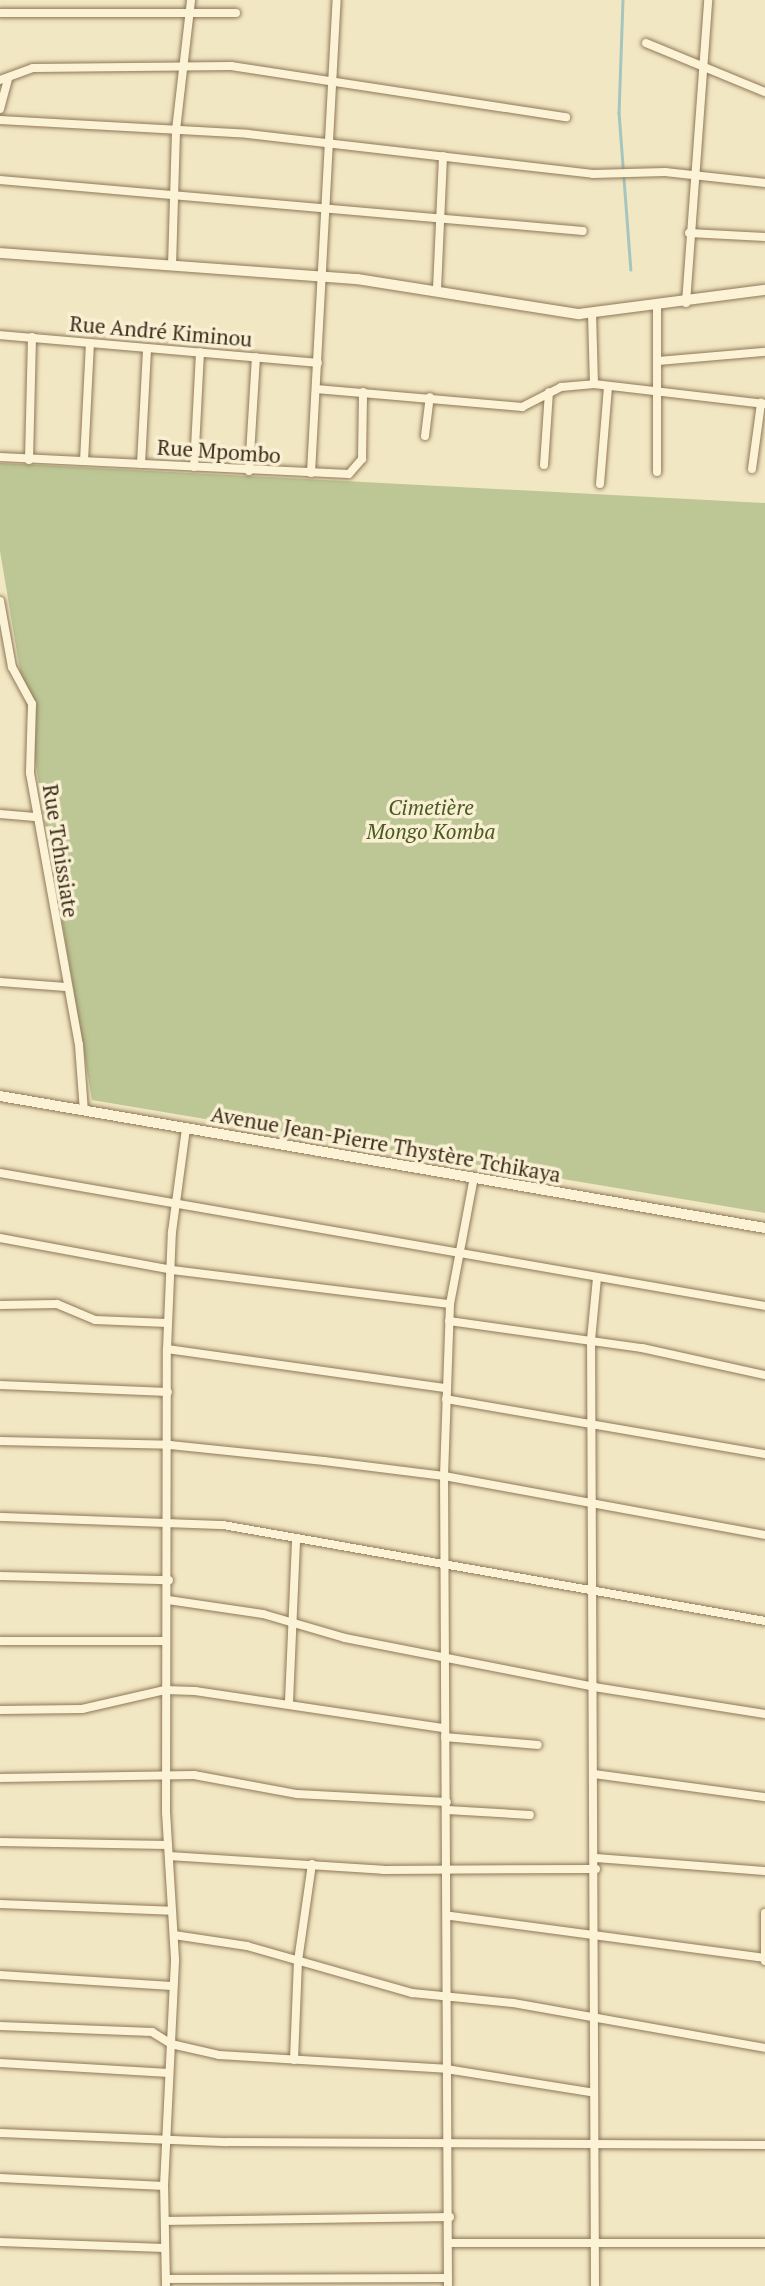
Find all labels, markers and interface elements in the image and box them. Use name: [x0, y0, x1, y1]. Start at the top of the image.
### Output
street label: Rue André Kiminou: [68, 310, 254, 352]
street label: Rue Mpombo: [156, 434, 282, 468]
street label: Rue Tchissiate: [38, 783, 84, 919]
park label: Cimetière Mongo Komba: [366, 794, 496, 844]
street label: Avenue Jean-Pierre Thystère Tchikaya: [209, 1101, 563, 1187]

